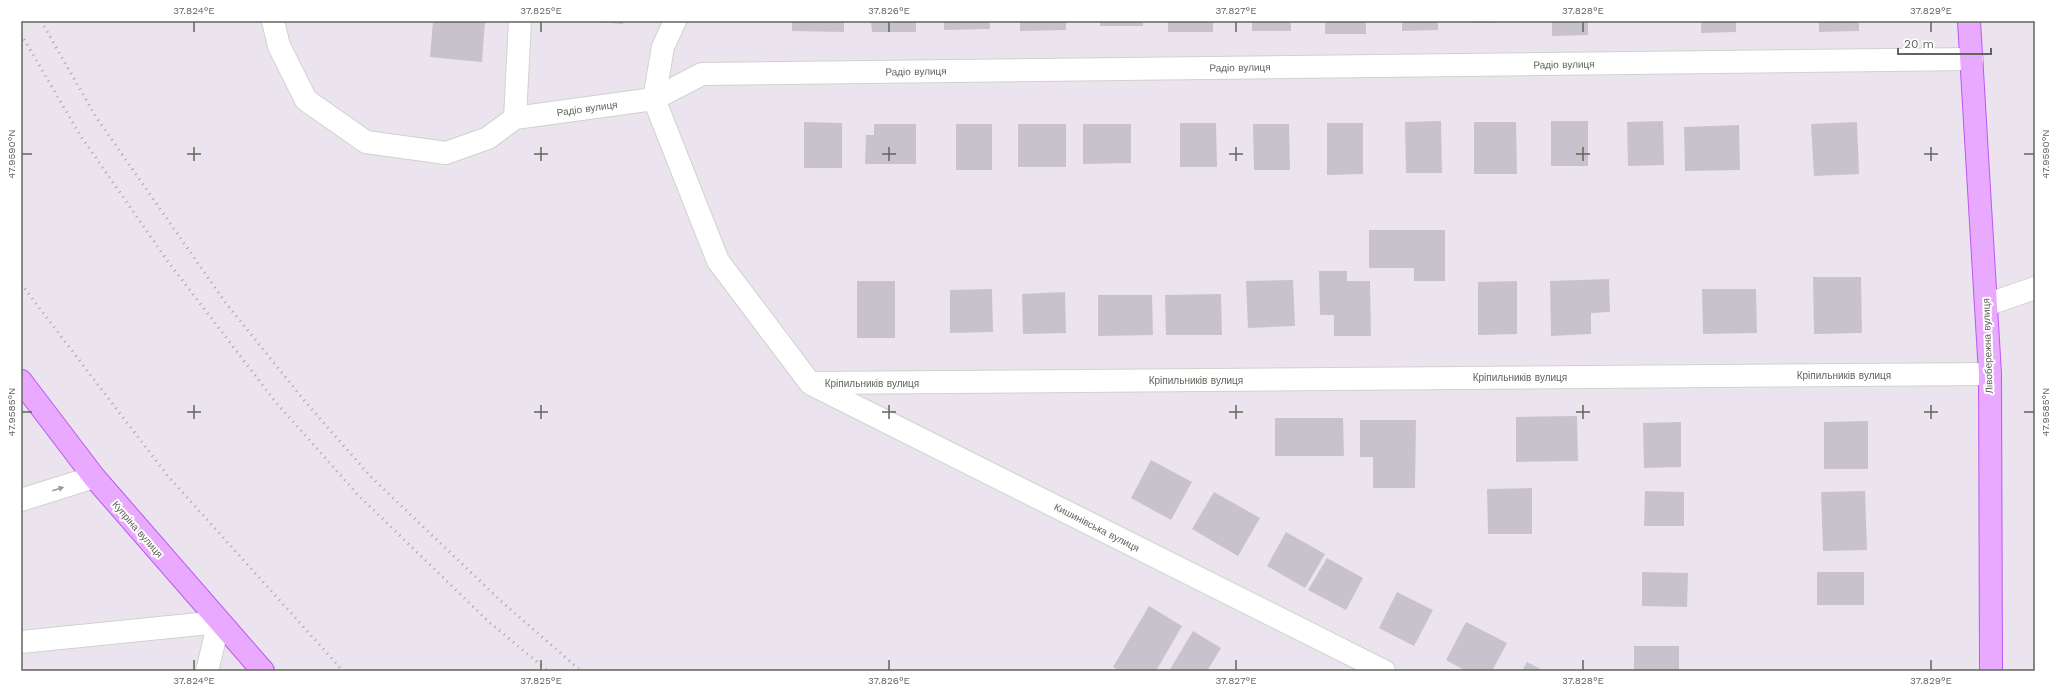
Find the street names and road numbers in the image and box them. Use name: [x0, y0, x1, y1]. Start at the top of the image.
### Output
street label: Радіо вулиця: [1533, 58, 1595, 71]
street label: Радіо вулиця: [1209, 61, 1271, 74]
street label: Радіо вулиця: [885, 65, 947, 78]
street label: Радіо вулиця: [556, 99, 618, 118]
street label: Лівобережна вулиця: [1980, 298, 1995, 394]
street label: Кріпильників вулиця: [1797, 370, 1891, 381]
street label: Кріпильників вулиця: [1473, 372, 1567, 383]
street label: Кріпильників вулиця: [1149, 375, 1243, 386]
street label: Кріпильників вулиця: [825, 378, 919, 389]
street label: Купріна вулиця: [110, 499, 165, 560]
street label: Кишинівська вулиця: [1052, 501, 1141, 554]

